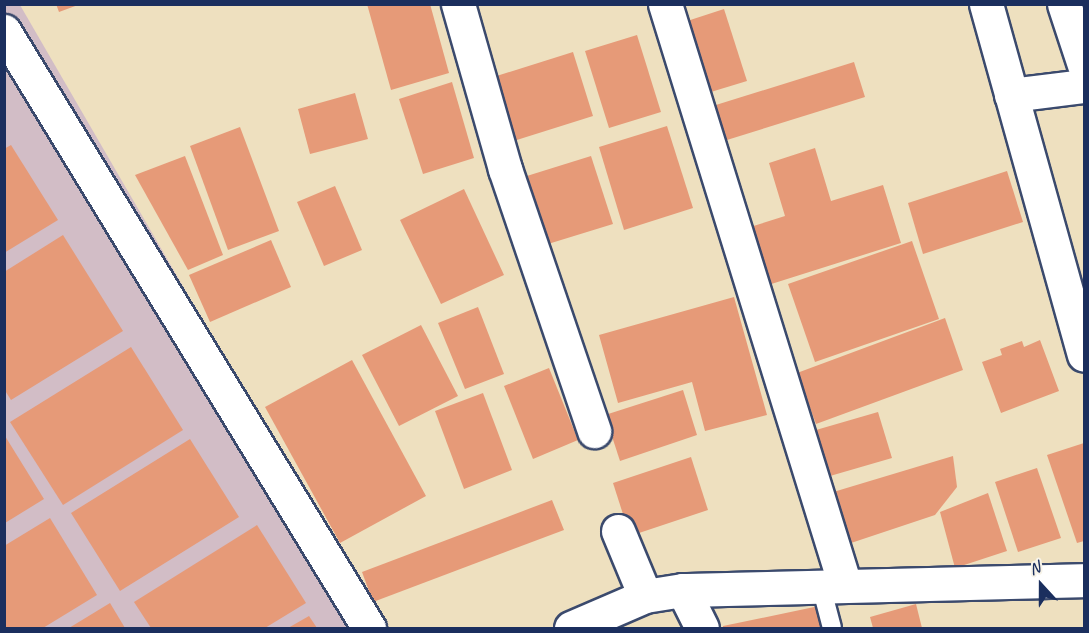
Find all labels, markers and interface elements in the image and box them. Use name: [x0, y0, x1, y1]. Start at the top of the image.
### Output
north arrow: [1011, 555, 1071, 615]
text: N: [1026, 557, 1043, 579]

